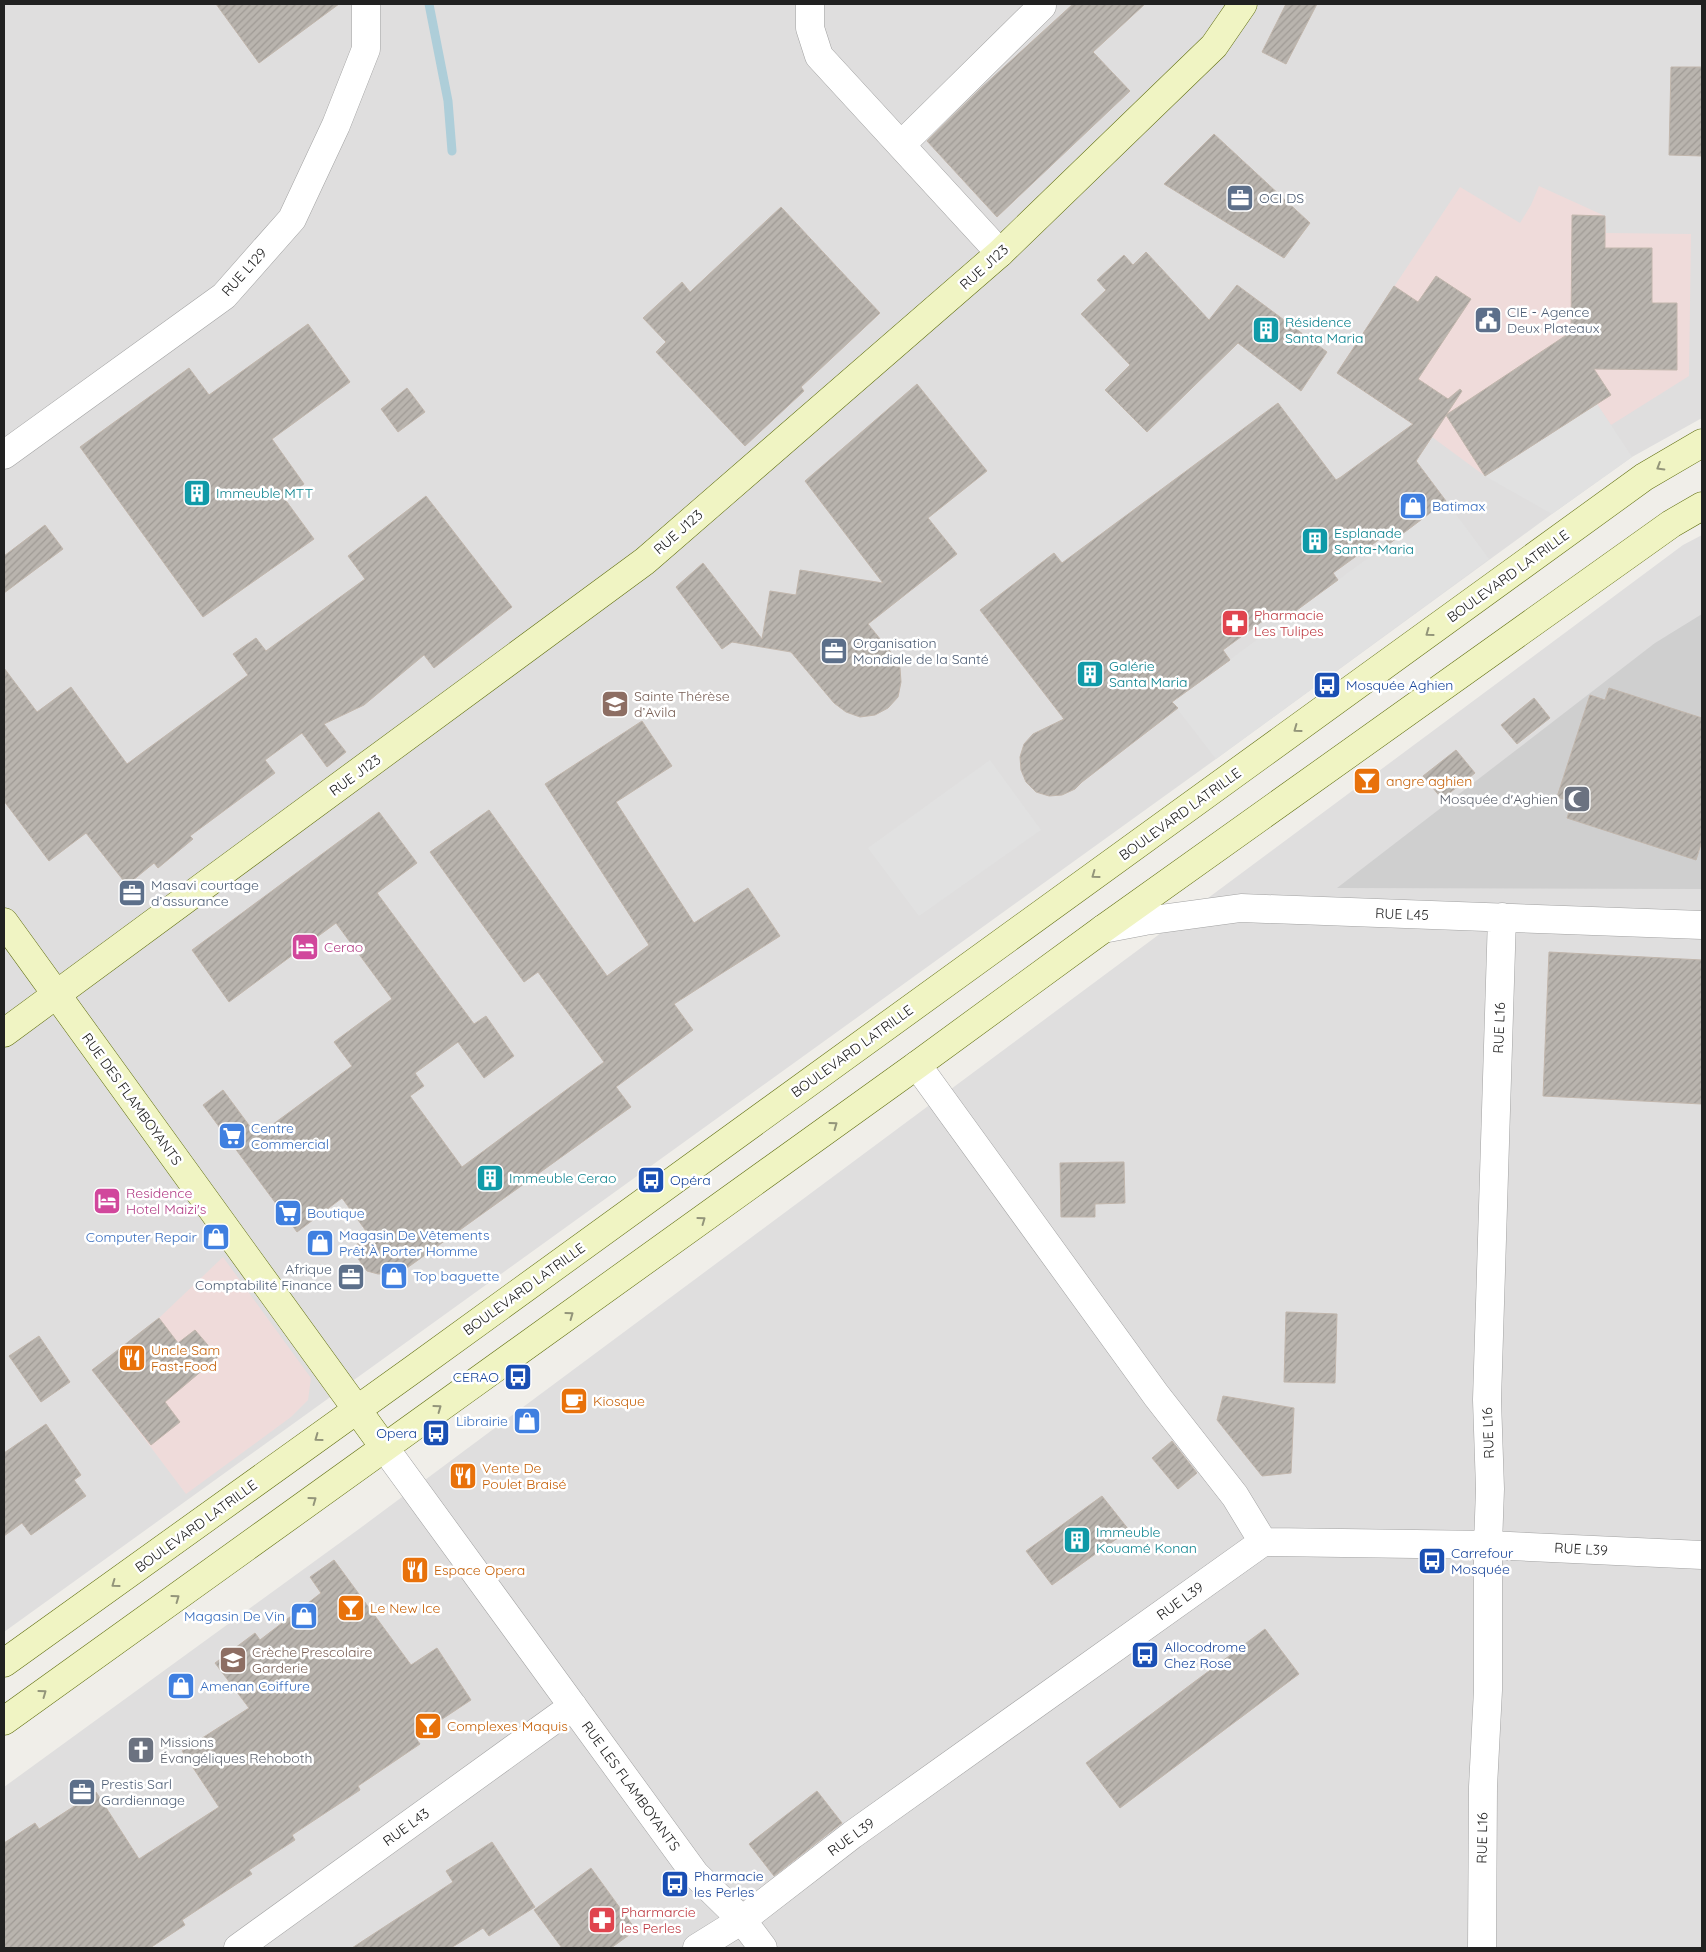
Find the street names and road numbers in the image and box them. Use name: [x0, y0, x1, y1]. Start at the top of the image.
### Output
street label: RUE J123: [956, 240, 1012, 294]
street label: RUE L129: [217, 244, 271, 300]
street label: RUE J123: [650, 506, 706, 558]
street label: BOULEVARD LATRILLE: [1444, 526, 1573, 626]
street label: RUE J123: [326, 750, 384, 800]
street label: BOULEVARD LATRILLE: [1116, 764, 1245, 864]
street label: RUE L45: [1375, 904, 1429, 924]
street label: BOULEVARD LATRILLE: [788, 1001, 917, 1101]
street label: RUE L16: [1489, 1002, 1509, 1054]
street label: RUE DES FLAMBOYANTS: [78, 1029, 186, 1169]
street label: BOULEVARD LATRILLE: [460, 1239, 589, 1339]
street label: RUE L16: [1478, 1407, 1498, 1459]
street label: BOULEVARD LATRILLE: [132, 1476, 261, 1576]
street label: RUE L39: [1554, 1539, 1608, 1559]
street label: RUE L39: [1153, 1578, 1207, 1624]
street label: RUE LES FLAMBOYANTS: [578, 1717, 684, 1855]
street label: RUE L43: [379, 1804, 433, 1850]
street label: RUE L16: [1473, 1812, 1491, 1864]
street label: RUE L39: [824, 1814, 878, 1860]

